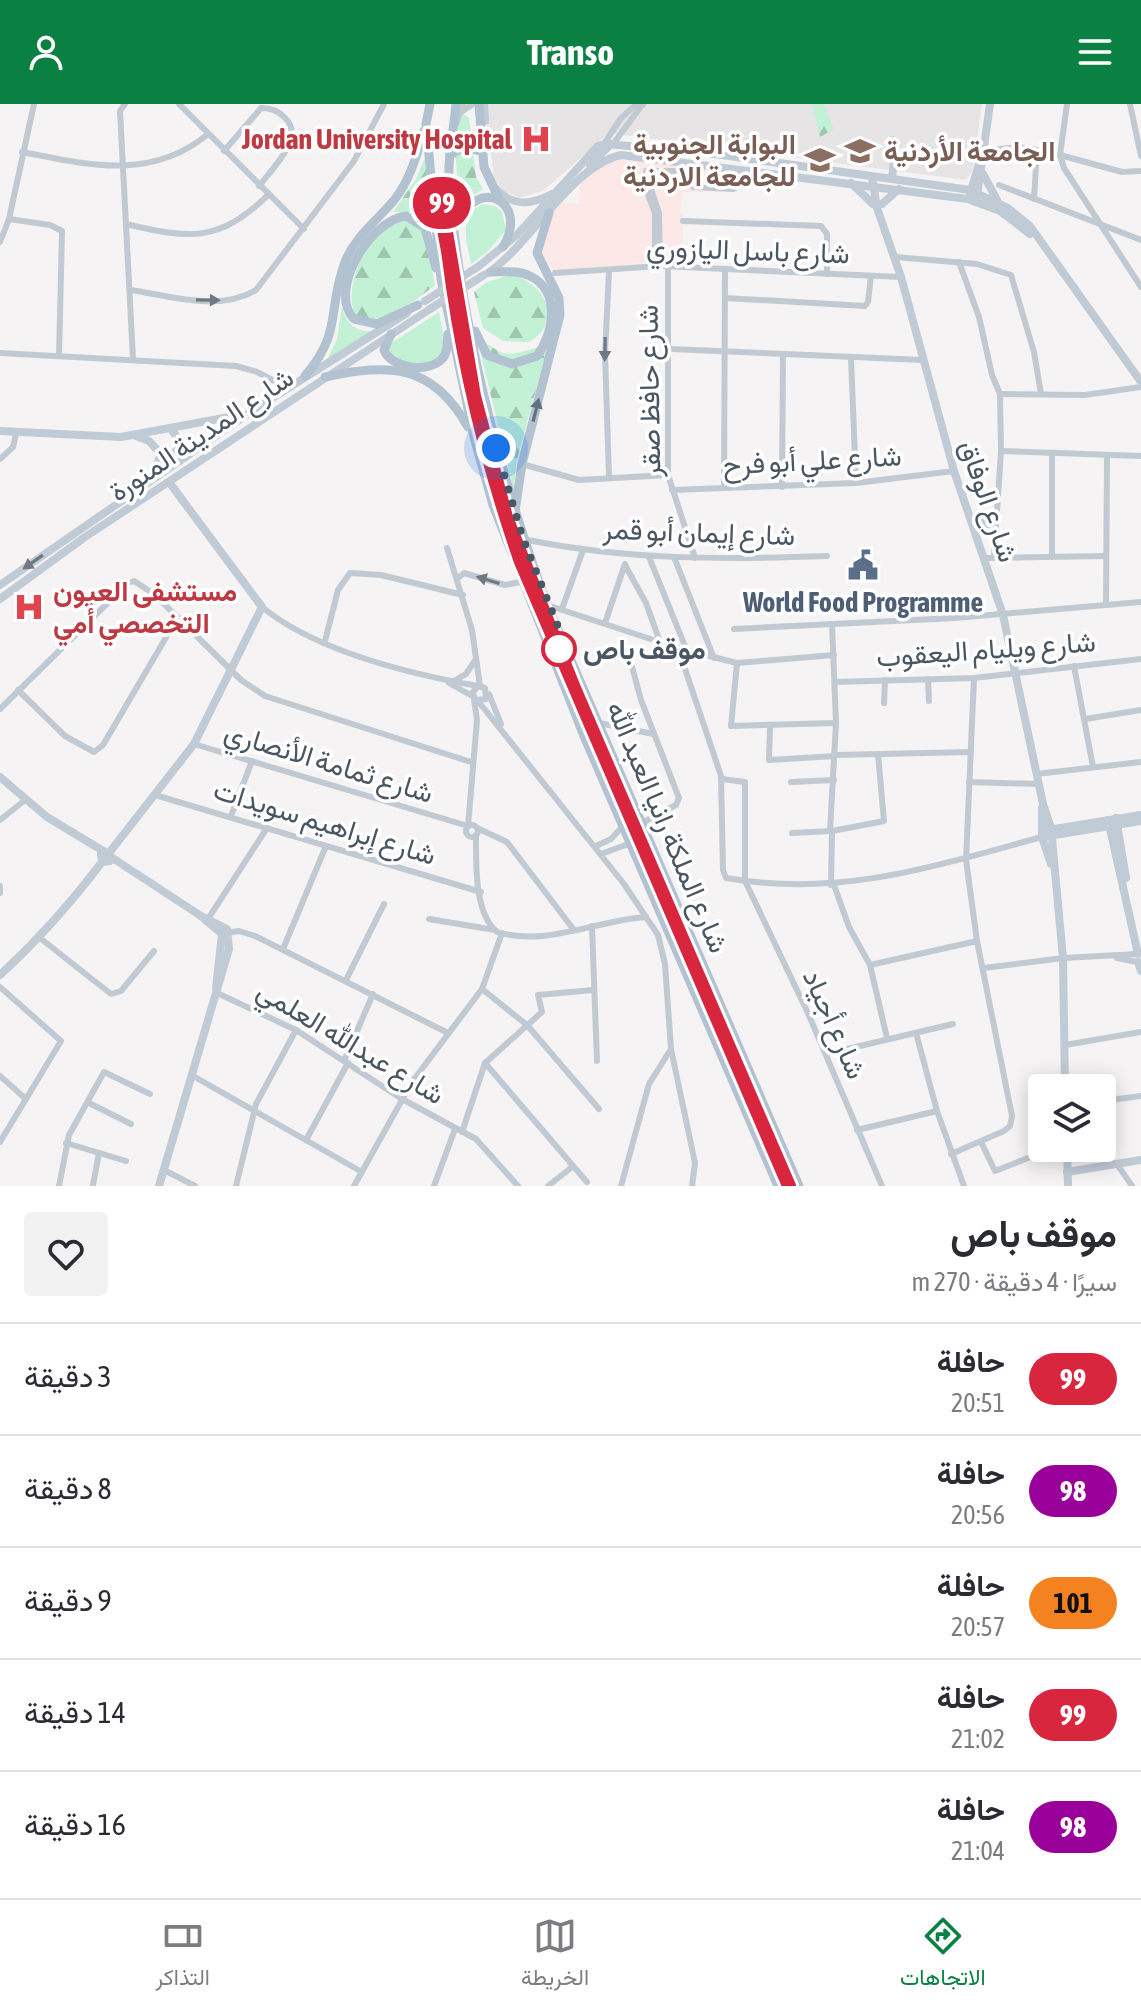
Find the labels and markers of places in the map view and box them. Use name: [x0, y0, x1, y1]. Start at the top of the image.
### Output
hospital icon: Jordan University Hospital: [519, 122, 553, 156]
place label: Jordan University Hospital: [241, 123, 513, 155]
place label: البوابة الجنوبية للجامعة الاردنية: [623, 128, 796, 194]
school or university icon: الجامعة الأردنية: [843, 134, 877, 168]
place label: الجامعة الأردنية: [884, 135, 1055, 169]
school or university icon: البوابة الجنوبية للجامعة الاردنية: [803, 143, 837, 177]
public building icon: World Food Programme: [846, 548, 880, 582]
place label: مستشفى العيون التخصصي أمي: [53, 575, 237, 647]
place label: World Food Programme: [742, 586, 983, 618]
hospital icon: مستشفى العيون التخصصي أمي: [12, 590, 46, 624]
marker: موقف باص: [542, 632, 576, 666]
place label: موقف باص: [583, 633, 706, 667]

